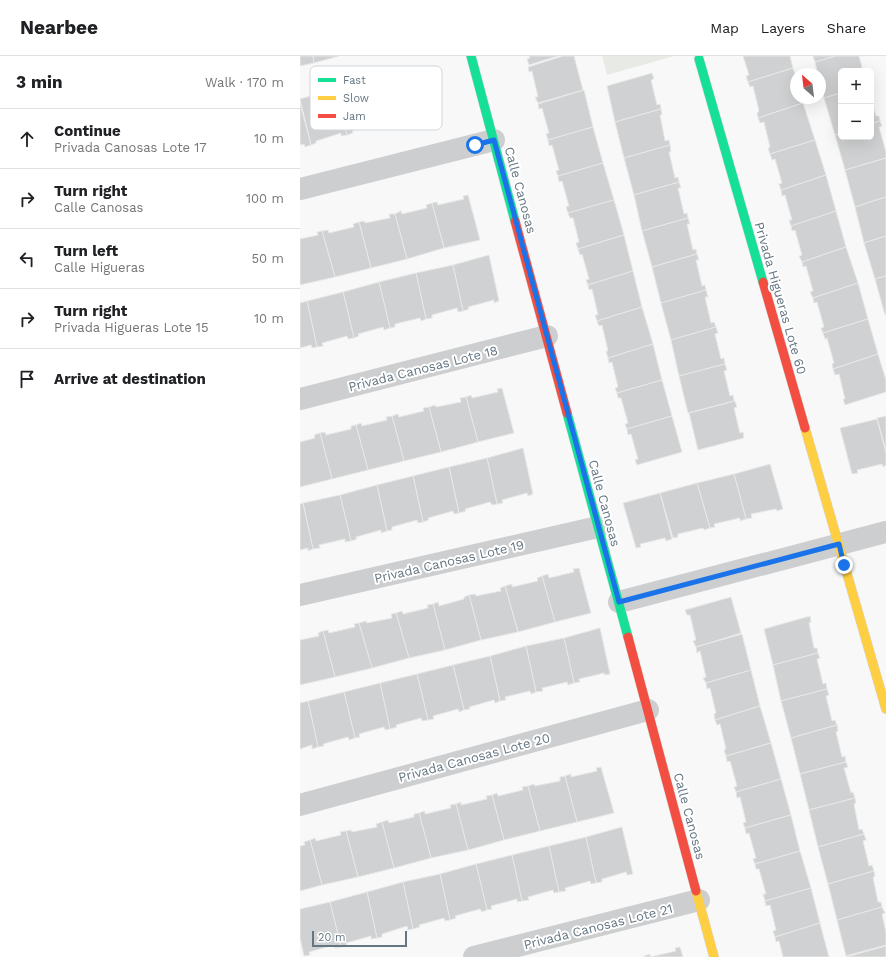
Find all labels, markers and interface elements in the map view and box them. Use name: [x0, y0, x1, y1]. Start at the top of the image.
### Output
text: Nearbee: [20, 16, 98, 39]
text: Map: [710, 20, 739, 36]
text: Layers: [761, 20, 805, 36]
text: Share: [827, 20, 866, 36]
legend: [310, 66, 442, 130]
north arrow: [790, 68, 826, 104]
map controls: [838, 68, 874, 140]
button: +: [838, 68, 874, 104]
text: 3 min: [16, 72, 62, 92]
text: Fast: [343, 74, 366, 87]
text: Walk · 170 m: [205, 75, 284, 90]
text: Slow: [343, 92, 369, 105]
button: −: [838, 104, 874, 140]
text: Jam: [343, 110, 366, 123]
text: Continue: [54, 122, 121, 140]
icon: ahead: [16, 128, 38, 150]
text: 10 m: [254, 131, 284, 146]
route start: [466, 136, 484, 154]
text: Privada Canosas Lote 17: [54, 140, 207, 155]
street label: Calle Canosas: [502, 145, 539, 235]
text: Turn right: [54, 182, 127, 200]
icon: right: [16, 188, 38, 210]
text: 100 m: [246, 191, 284, 206]
text: Calle Canosas: [54, 200, 143, 215]
street label: Privada Higueras Lote 60: [752, 220, 810, 376]
text: Turn left: [54, 242, 118, 260]
icon: left: [16, 248, 38, 270]
text: 50 m: [252, 251, 284, 266]
text: Calle Higueras: [54, 260, 145, 275]
text: Turn right: [54, 302, 127, 320]
icon: right: [16, 308, 38, 330]
text: 10 m: [254, 311, 284, 326]
text: Privada Higueras Lote 15: [54, 320, 209, 335]
street label: Privada Canosas Lote 18: [347, 343, 499, 394]
icon: arrive: [16, 368, 38, 390]
text: Arrive at destination: [54, 370, 206, 388]
street label: Calle Canosas: [586, 458, 623, 548]
street label: Privada Canosas Lote 19: [373, 537, 526, 586]
route end: [835, 556, 853, 574]
street label: Privada Canosas Lote 20: [397, 730, 552, 785]
street label: Calle Canosas: [671, 771, 708, 861]
street label: Privada Canosas Lote 21: [522, 901, 674, 952]
scale bar: [312, 929, 407, 948]
text: 20 m: [318, 931, 346, 944]

